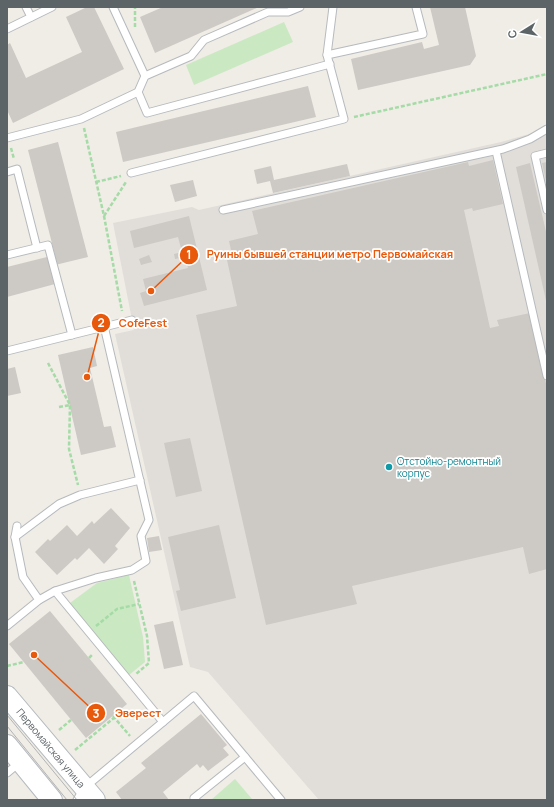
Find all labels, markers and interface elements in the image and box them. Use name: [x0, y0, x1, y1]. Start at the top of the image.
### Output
north arrow: [502, 12, 542, 52]
text: С: [504, 29, 520, 39]
callout: Руины бывшей станции метро Первомайская: [179, 243, 462, 266]
text: 1: [186, 246, 192, 263]
text: Руины бывшей станции метро Первомайская: [207, 246, 453, 261]
callout: CofeFest: [91, 311, 175, 334]
text: 2: [97, 314, 105, 331]
text: CofeFest: [119, 315, 167, 330]
place label: Отстойно-ремонтный корпус: [397, 454, 501, 480]
marker: Отстойно-ремонтный корпус: [384, 462, 394, 472]
callout: Эверест: [86, 702, 169, 725]
street label: Первомайская улица: [14, 705, 88, 791]
text: 3: [93, 705, 100, 722]
text: Эверест: [115, 705, 161, 720]

